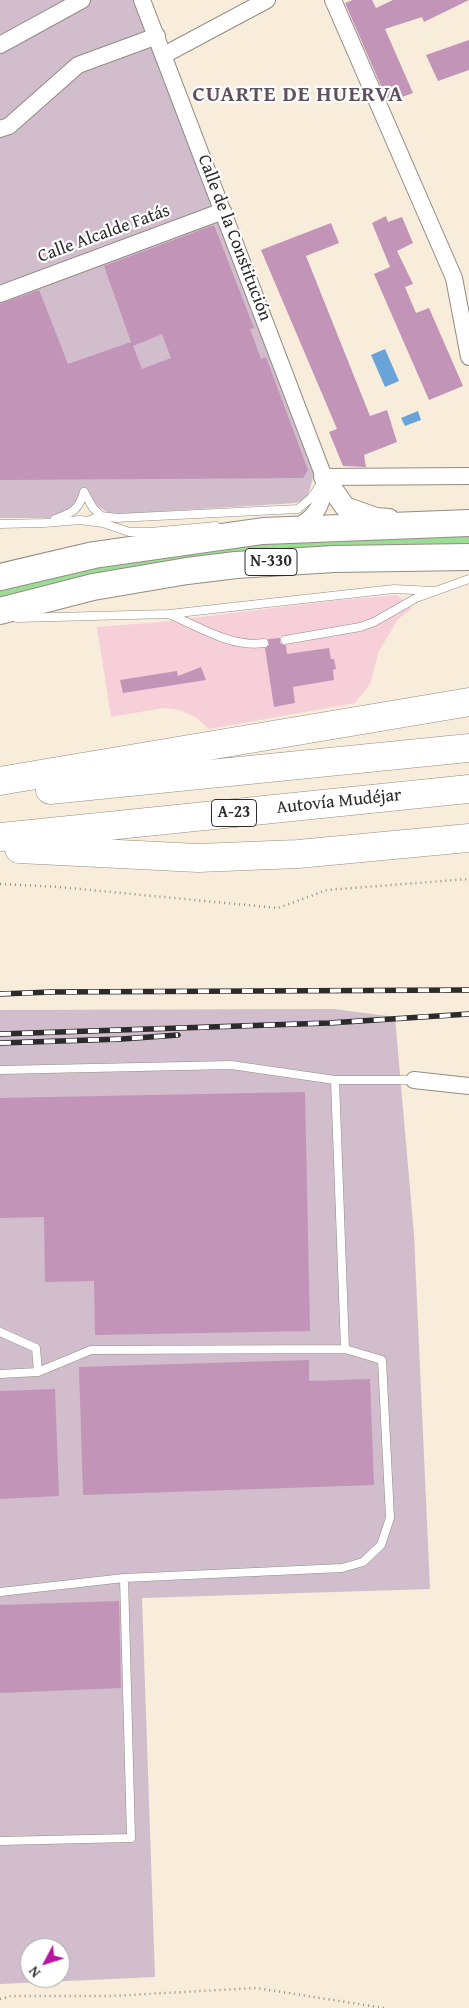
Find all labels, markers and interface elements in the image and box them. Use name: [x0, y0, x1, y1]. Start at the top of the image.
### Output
district label: CUARTE DE HUERVA: [190, 82, 406, 108]
street label: Calle de la Constitución: [192, 152, 276, 324]
street label: Calle Alcalde Fatás: [35, 200, 173, 268]
road number: N-330: [245, 548, 297, 576]
street label: Autovía Mudéjar: [275, 785, 403, 819]
road number: A-23: [212, 800, 256, 826]
north arrow: [20, 1938, 70, 1988]
text: N: [24, 1962, 45, 1982]

